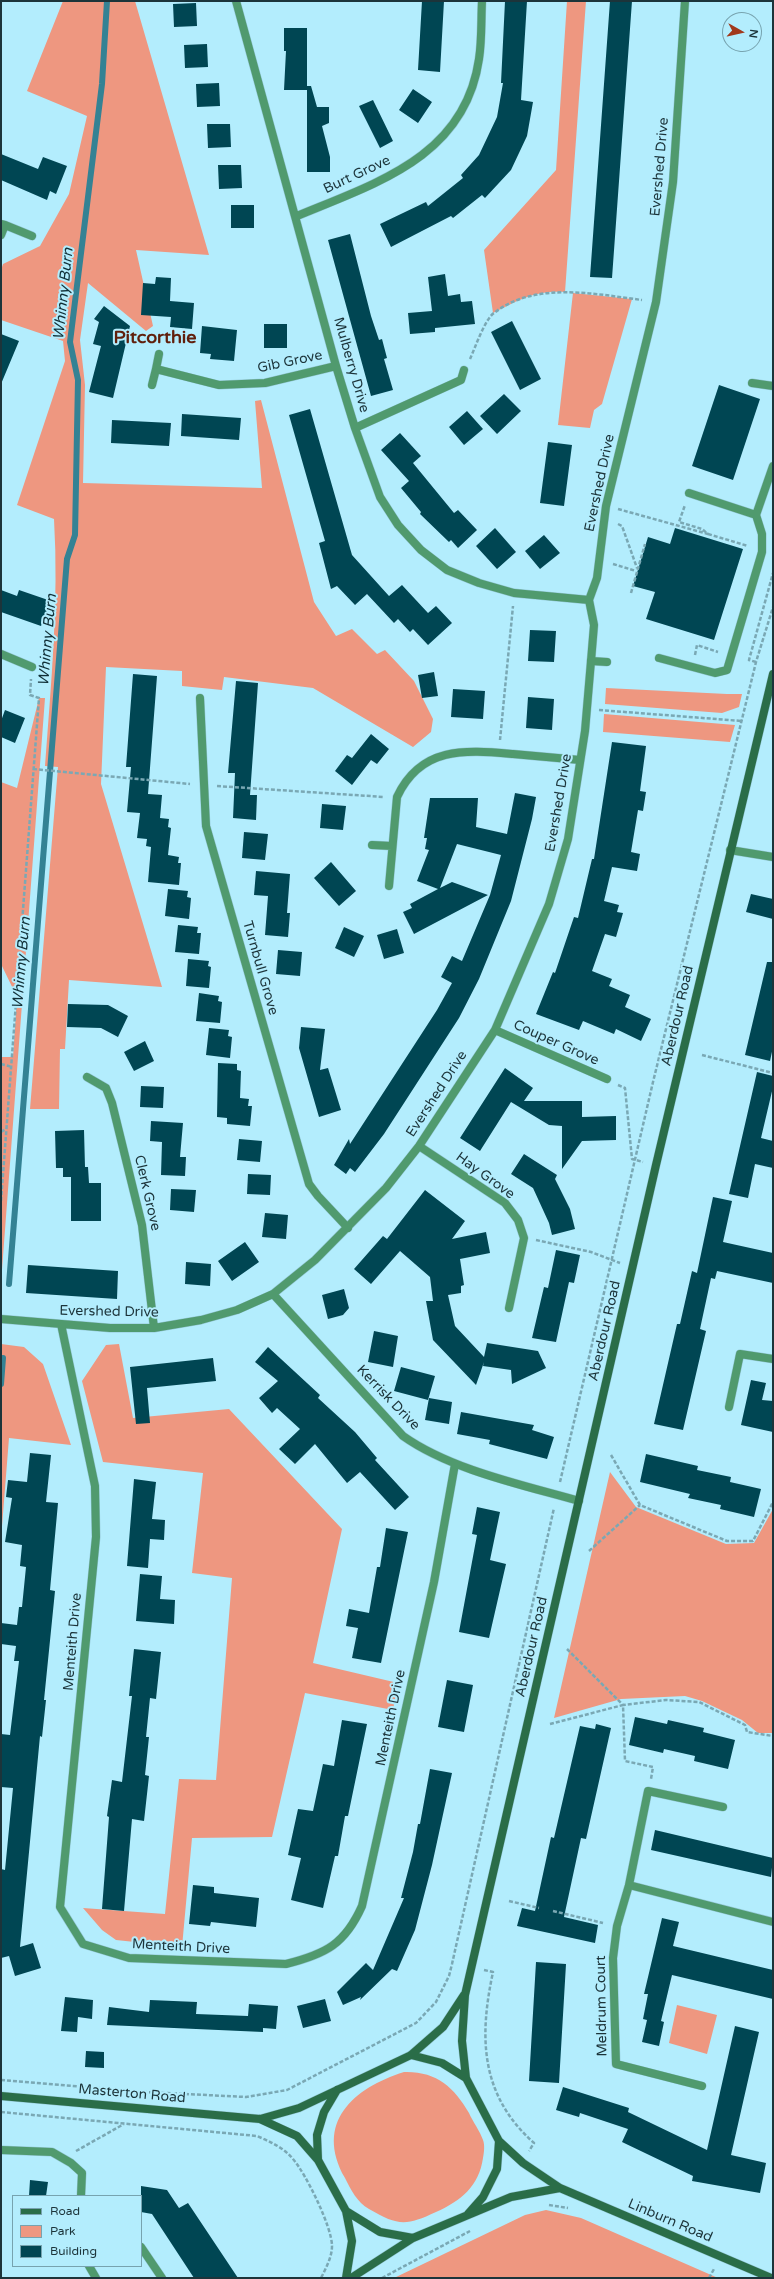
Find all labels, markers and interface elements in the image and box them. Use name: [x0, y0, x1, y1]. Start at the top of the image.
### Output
north arrow: [722, 12, 762, 52]
text: N: [746, 28, 760, 39]
street label: Evershed Drive: [647, 117, 673, 217]
street label: Burt Grove: [321, 152, 393, 198]
water label: Whinny Burn: [50, 247, 78, 341]
street label: Mulberry Drive: [329, 315, 373, 415]
district label: Pitcorthie: [113, 327, 197, 349]
street label: Gib Grove: [256, 347, 324, 377]
street label: Evershed Drive: [581, 433, 619, 533]
water label: Whinny Burn: [35, 593, 61, 687]
street label: Evershed Drive: [542, 753, 576, 853]
water label: Whinny Burn: [9, 916, 35, 1010]
street label: Turnbull Grove: [238, 919, 282, 1017]
street label: Aberdour Road: [658, 964, 698, 1068]
street label: Couper Grove: [511, 1017, 601, 1069]
street label: Evershed Drive: [403, 1048, 471, 1140]
street label: Hay Grove: [452, 1149, 518, 1203]
street label: Clerk Grove: [130, 1154, 164, 1232]
street label: Aberdour Road: [585, 1279, 625, 1383]
street label: Evershed Drive: [59, 1303, 159, 1321]
street label: Kerrisk Drive: [353, 1362, 423, 1434]
street label: Menteith Drive: [60, 1592, 86, 1692]
street label: Aberdour Road: [512, 1595, 552, 1699]
street label: Menteith Drive: [373, 1668, 409, 1768]
street label: Menteith Drive: [131, 1936, 231, 1958]
street label: Meldrum Court: [593, 1955, 611, 2057]
street label: Masterton Road: [78, 2081, 186, 2107]
legend: [12, 2195, 142, 2267]
street label: Linburn Road: [625, 2196, 715, 2246]
text: Road: [50, 2204, 80, 2218]
text: Park: [50, 2224, 76, 2238]
text: Building: [50, 2244, 97, 2258]

